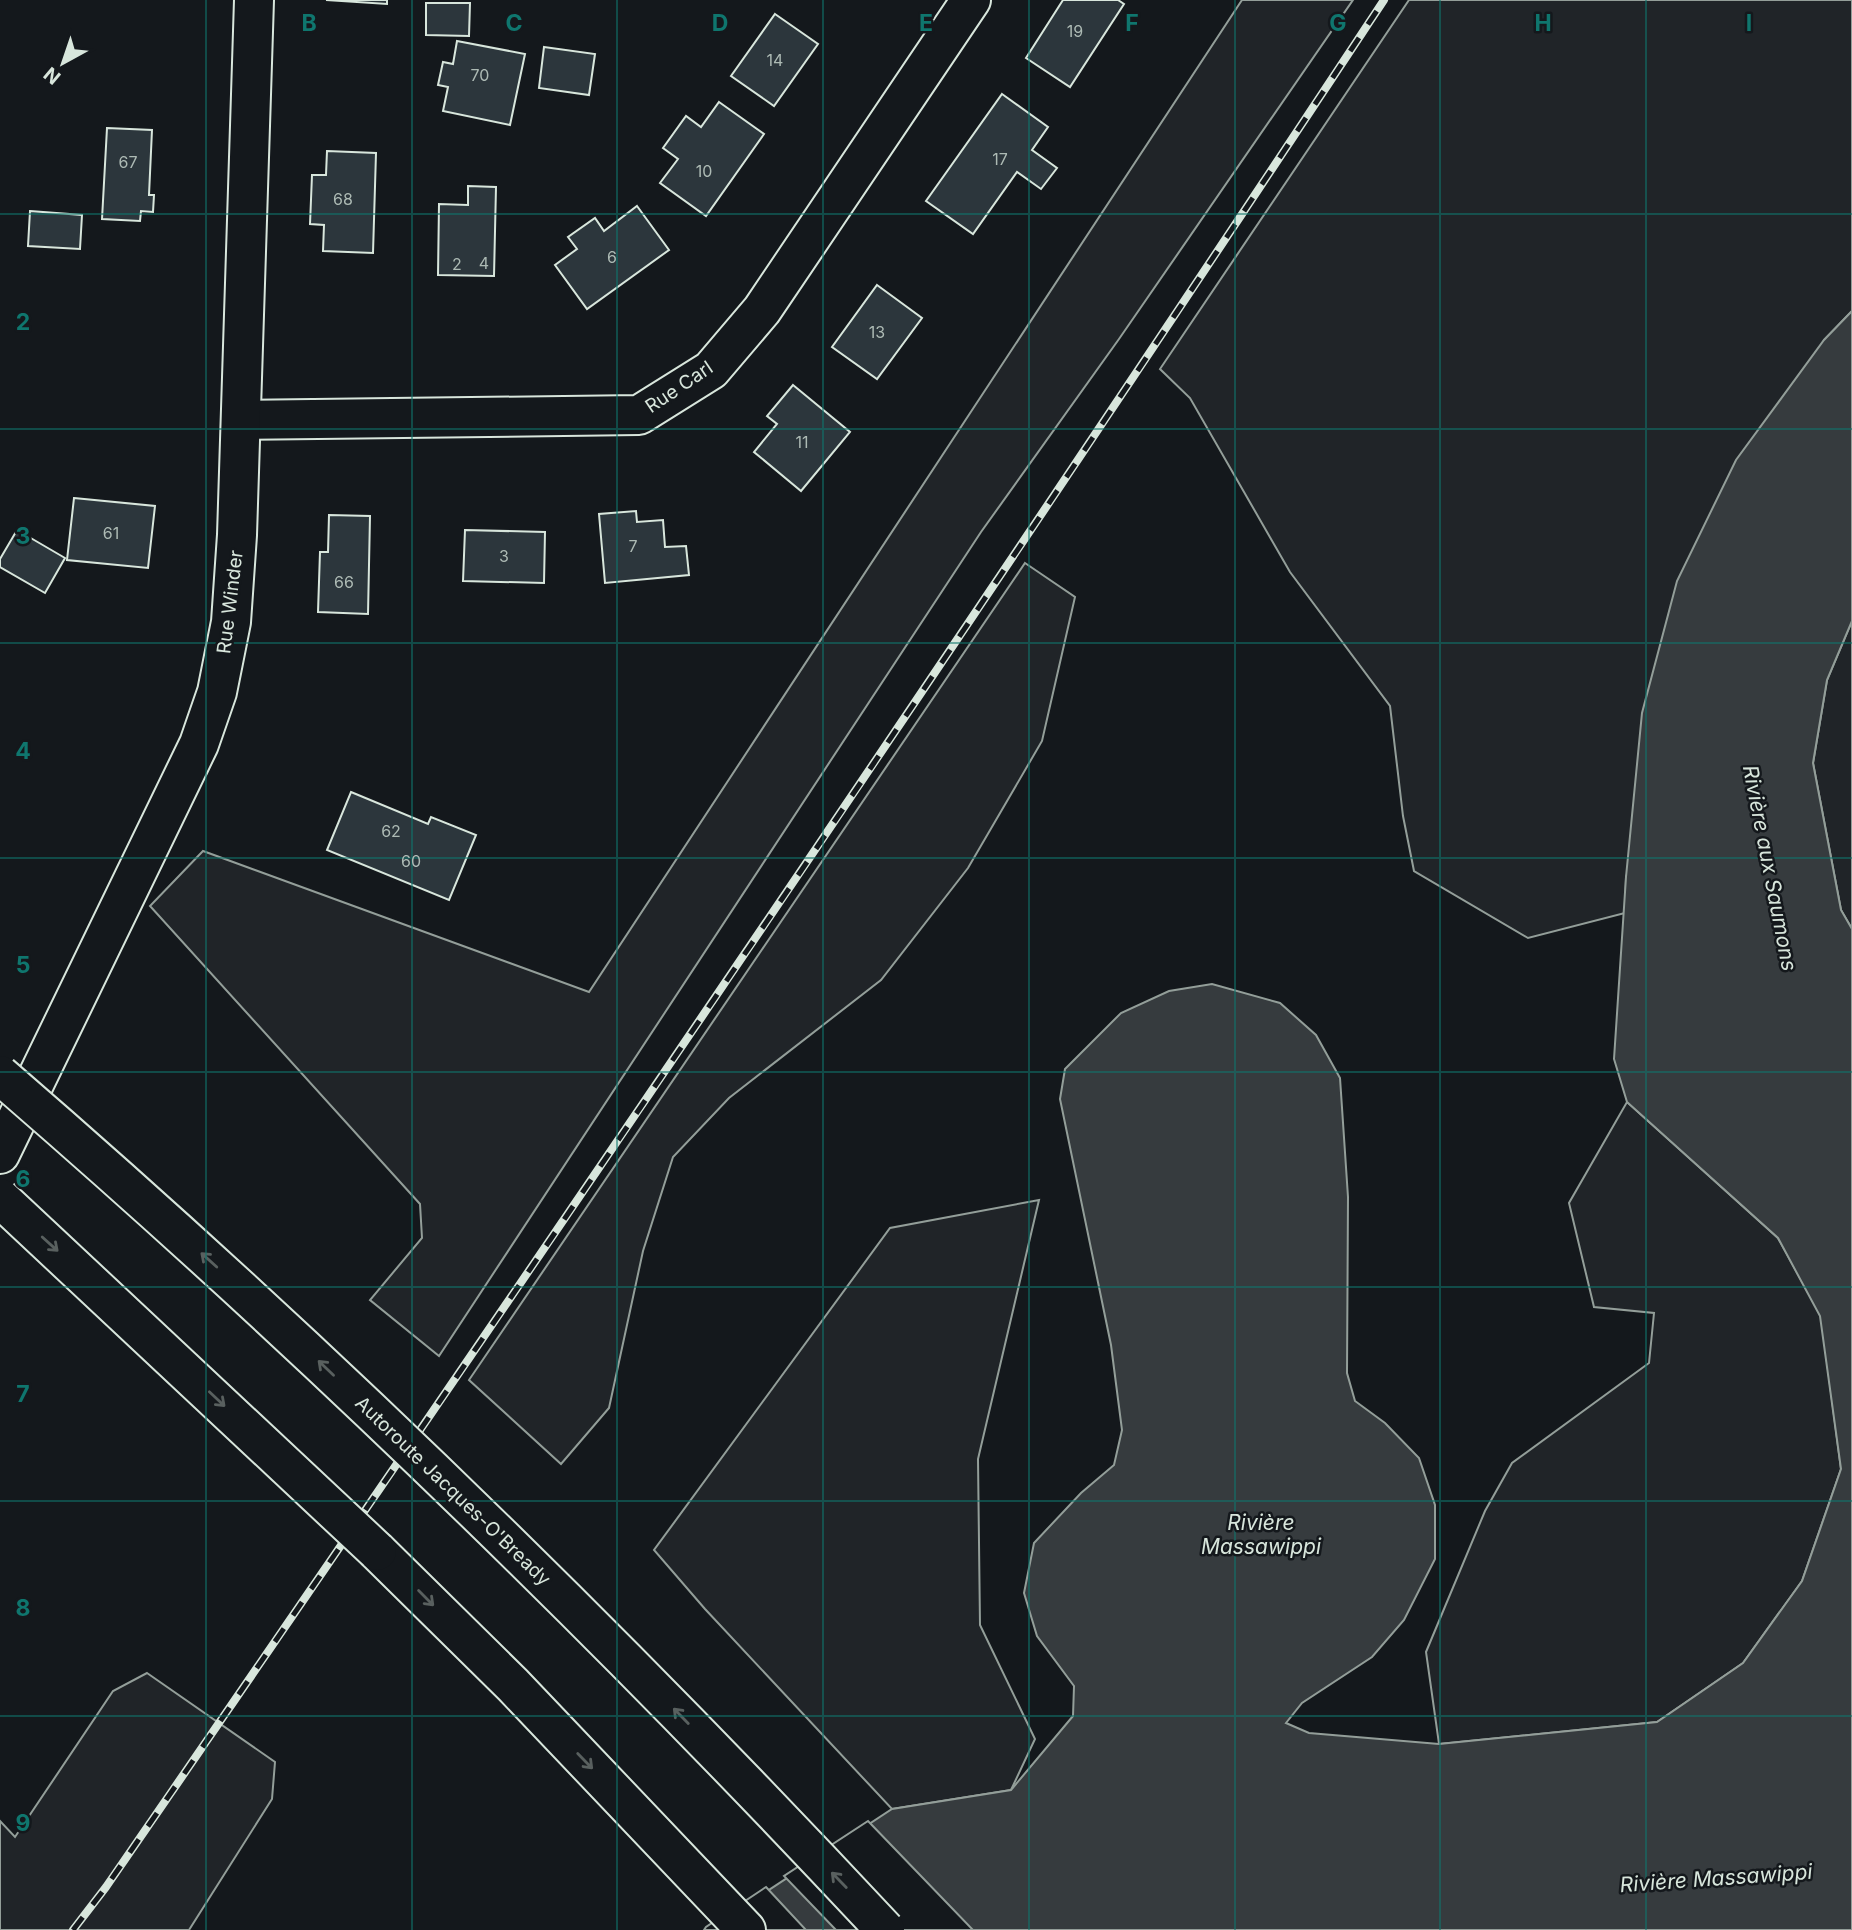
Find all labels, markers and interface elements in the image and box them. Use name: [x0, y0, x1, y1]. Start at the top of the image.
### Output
text: B: [301, 9, 317, 37]
text: C: [505, 9, 523, 37]
text: D: [712, 9, 728, 37]
text: E: [919, 9, 933, 37]
text: F: [1125, 9, 1139, 37]
text: G: [1329, 9, 1347, 37]
text: H: [1534, 9, 1552, 37]
text: I: [1746, 9, 1752, 37]
house number: 19: [1067, 21, 1083, 41]
north arrow: [28, 28, 98, 98]
house number: 14: [767, 50, 783, 70]
text: N: [39, 62, 65, 89]
house number: 70: [471, 65, 489, 85]
house number: 17: [992, 149, 1008, 169]
house number: 67: [119, 152, 137, 172]
house number: 10: [696, 161, 712, 181]
house number: 68: [333, 189, 353, 209]
house number: 6: [607, 247, 617, 267]
house number: 4: [479, 253, 489, 273]
house number: 2: [452, 254, 462, 274]
text: 2: [16, 308, 30, 336]
house number: 13: [869, 322, 885, 342]
street label: Rue Carl: [641, 356, 717, 418]
house number: 11: [795, 432, 809, 452]
text: 3: [16, 522, 30, 550]
house number: 61: [103, 523, 119, 543]
house number: 7: [628, 536, 638, 556]
house number: 3: [499, 546, 509, 566]
street label: Rue Winder: [212, 549, 248, 655]
house number: 66: [334, 572, 354, 592]
text: 4: [15, 737, 31, 765]
water label: Rivière aux Saumons: [1738, 763, 1802, 973]
house number: 62: [381, 821, 401, 841]
house number: 60: [401, 851, 421, 871]
text: 5: [16, 951, 30, 979]
text: 6: [16, 1165, 30, 1193]
one-way arrow: [41, 1236, 59, 1252]
one-way arrow: [200, 1252, 218, 1268]
one-way arrow: [318, 1360, 335, 1377]
text: 7: [16, 1380, 30, 1408]
one-way arrow: [208, 1390, 225, 1407]
street label: Autoroute Jacques-O'Bready: [351, 1392, 556, 1591]
water label: Rivière Massawippi: [1201, 1510, 1322, 1559]
one-way arrow: [417, 1590, 434, 1607]
text: 8: [16, 1594, 30, 1622]
one-way arrow: [672, 1708, 689, 1725]
one-way arrow: [576, 1752, 593, 1769]
text: 9: [16, 1809, 30, 1837]
water label: Rivière Massawippi: [1619, 1859, 1814, 1897]
one-way arrow: [830, 1872, 847, 1889]

